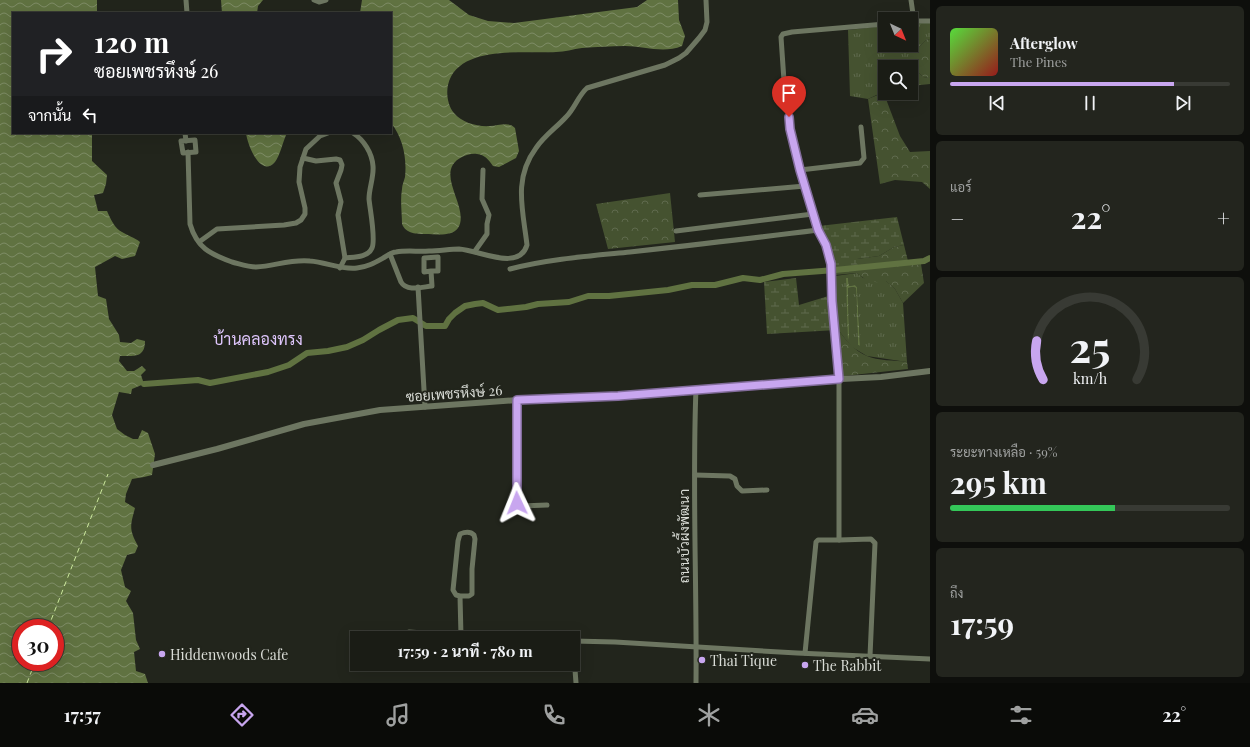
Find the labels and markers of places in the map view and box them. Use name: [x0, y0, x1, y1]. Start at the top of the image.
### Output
pin: [772, 76, 806, 117]
place label: Hiddenwoods Cafe: [170, 645, 288, 664]
marker: Hiddenwoods Cafe: [157, 649, 167, 659]
place label: Thai Tique: [710, 651, 777, 670]
marker: Thai Tique: [697, 655, 707, 665]
place label: The Rabbit: [813, 656, 882, 675]
marker: The Rabbit: [800, 660, 810, 670]

